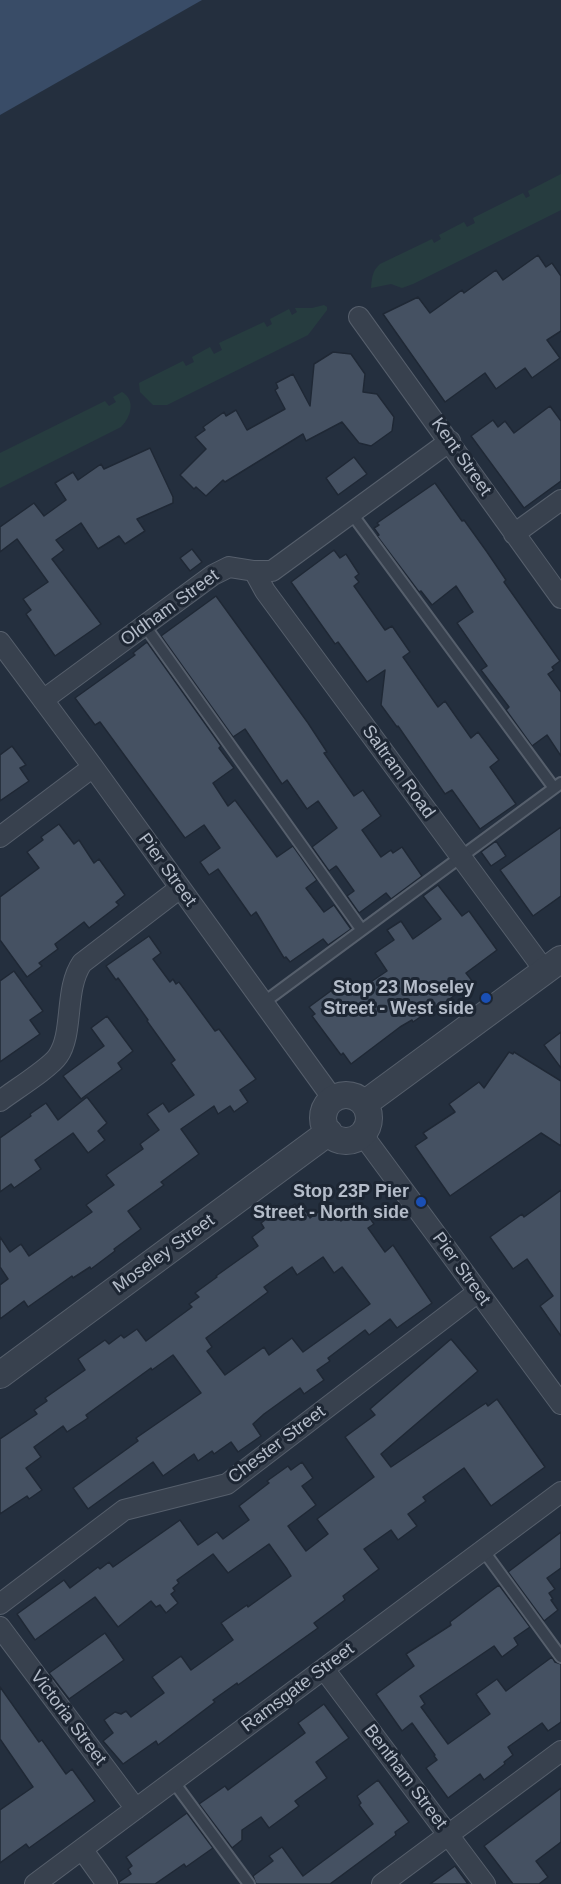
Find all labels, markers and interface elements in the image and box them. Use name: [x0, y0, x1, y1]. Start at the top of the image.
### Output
street label: Kent Street: [426, 414, 496, 500]
street label: Oldham Street: [117, 565, 223, 651]
street label: Saltram Road: [357, 721, 439, 823]
street label: Pier Street: [133, 829, 201, 911]
place label: Stop 23 Moseley Street - West side: [323, 977, 474, 1020]
marker: Stop 23 Moseley Street - West side: [479, 991, 493, 1005]
place label: Stop 23P Pier Street - North side: [253, 1181, 409, 1224]
marker: Stop 23P Pier Street - North side: [414, 1195, 428, 1209]
street label: Moseley Street: [109, 1210, 219, 1298]
street label: Pier Street: [427, 1228, 495, 1310]
street label: Chester Street: [224, 1401, 330, 1489]
street label: Ramsgate Street: [238, 1639, 358, 1737]
street label: Victoria Street: [25, 1666, 111, 1770]
street label: Bentham Street: [359, 1721, 451, 1833]

